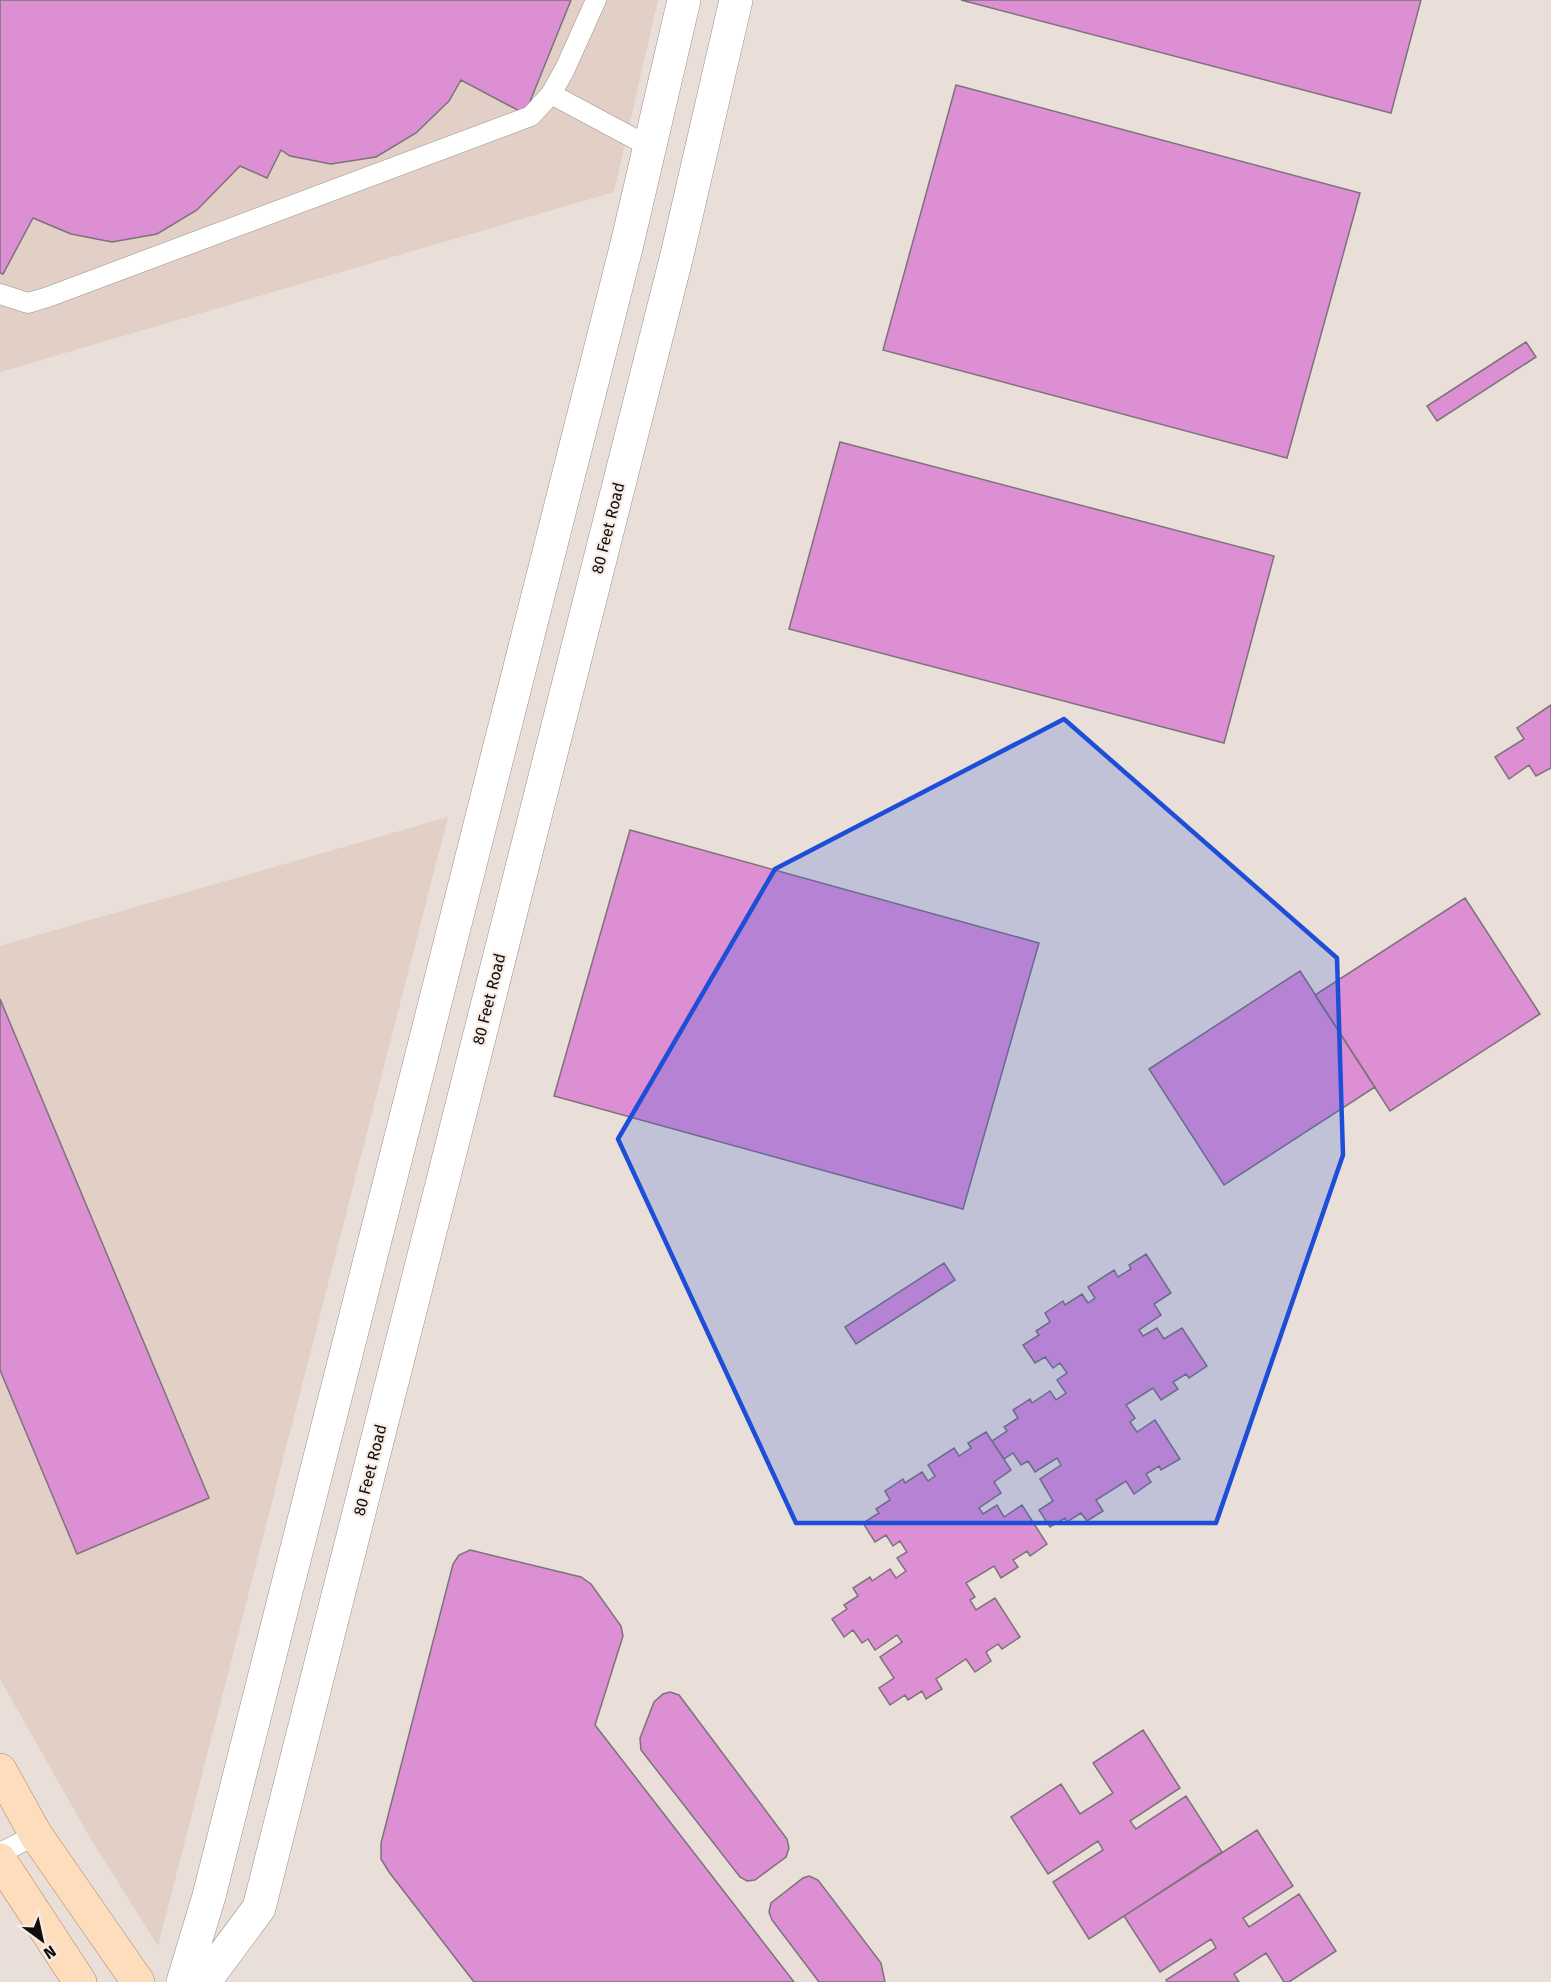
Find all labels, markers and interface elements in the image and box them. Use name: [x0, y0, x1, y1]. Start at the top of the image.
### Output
street label: 80 Feet Road: [587, 480, 629, 576]
street label: 80 Feet Road: [468, 951, 510, 1047]
street label: 80 Feet Road: [349, 1422, 391, 1518]
north arrow: [12, 1910, 72, 1970]
text: N: [40, 1941, 60, 1963]

